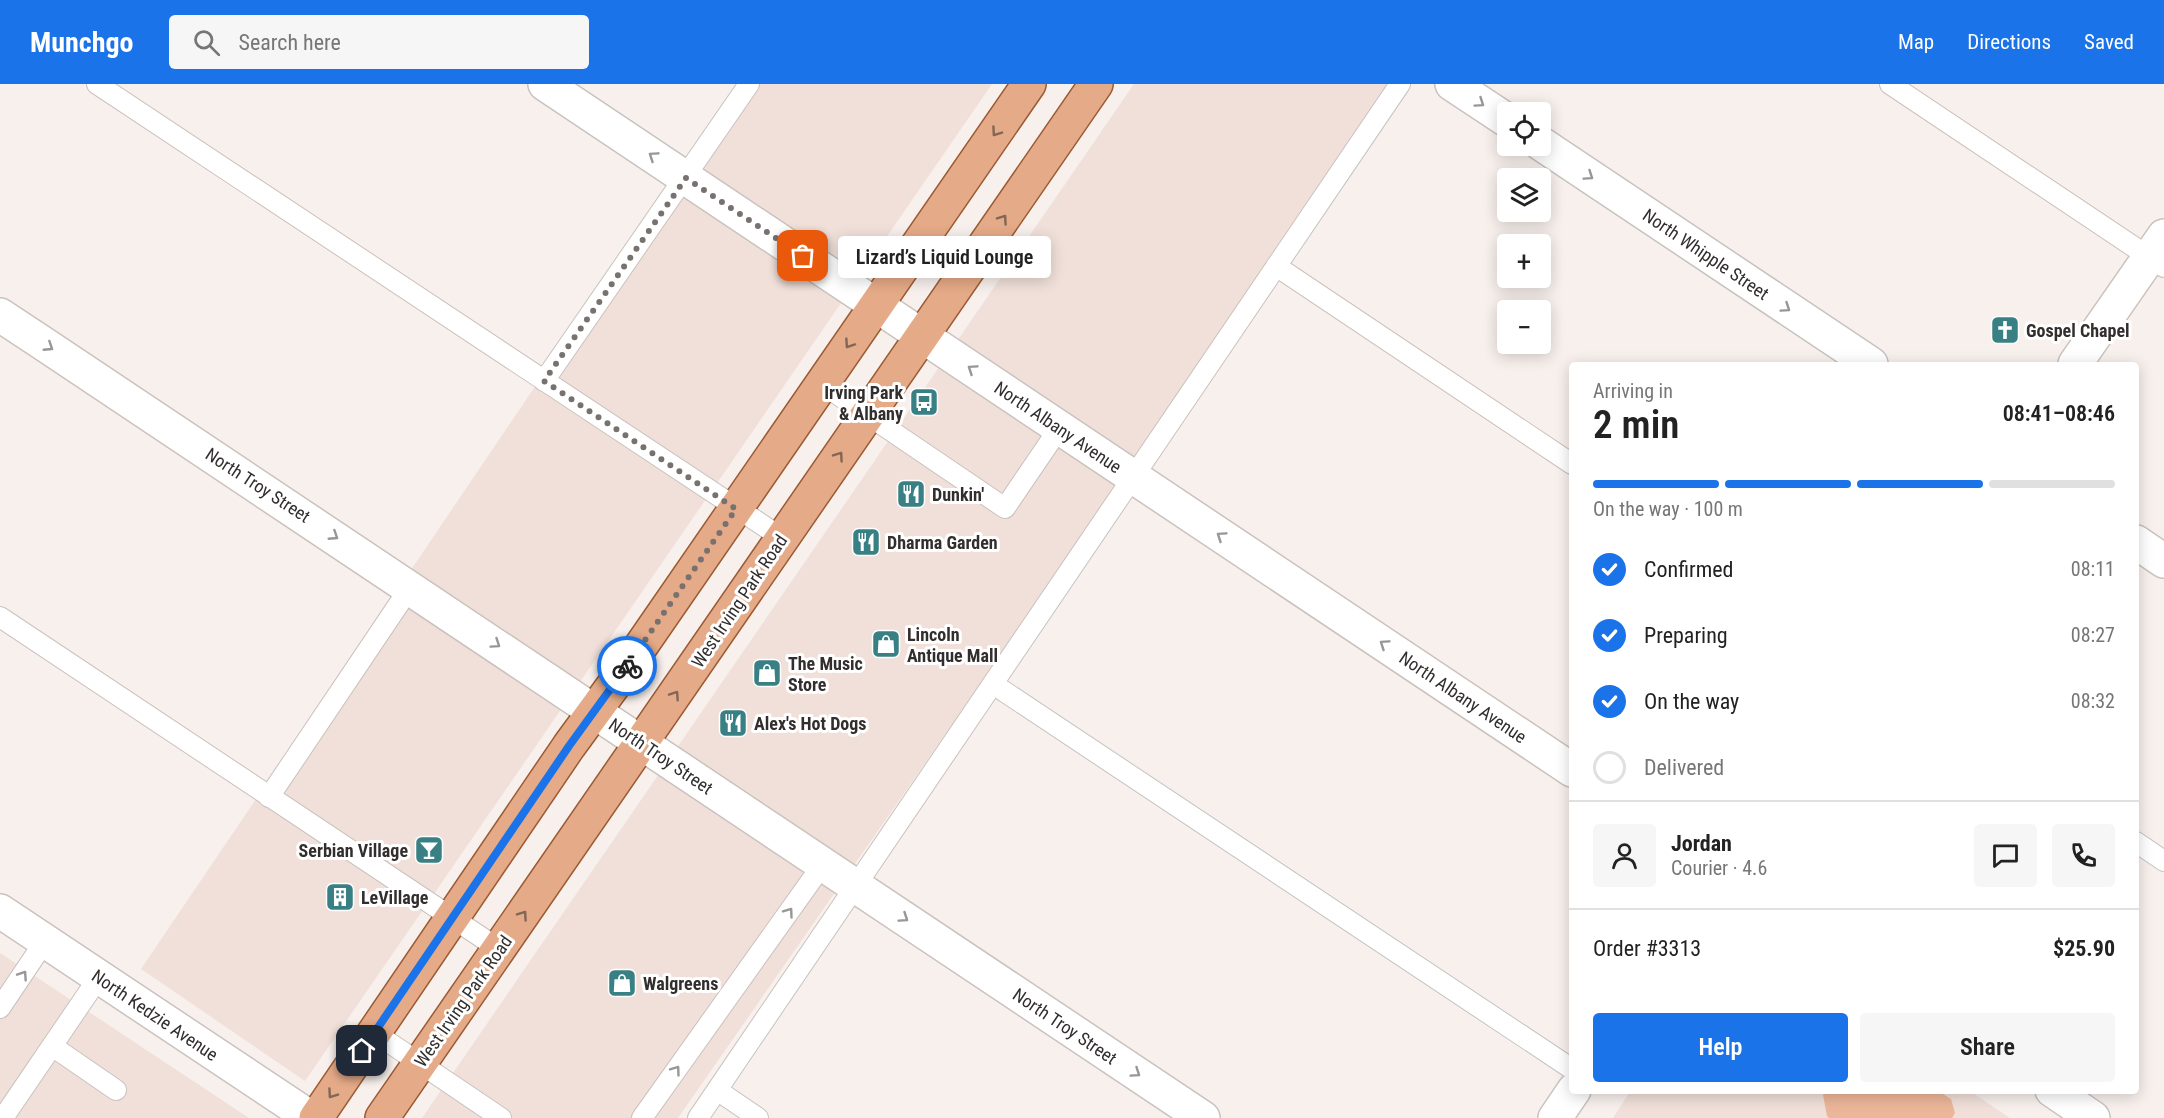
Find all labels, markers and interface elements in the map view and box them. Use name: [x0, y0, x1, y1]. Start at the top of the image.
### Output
search box: [169, 15, 589, 69]
text: Munchgo: [30, 26, 133, 59]
icon: search: [190, 26, 223, 59]
text: Search here: [238, 30, 341, 55]
text: Map: [1898, 30, 1934, 54]
text: Directions: [1967, 30, 2051, 54]
text: Saved: [2084, 30, 2134, 54]
one-way arrow: [1474, 95, 1484, 107]
map controls: [1497, 102, 1551, 354]
button: locate: [1497, 102, 1551, 156]
one-way arrow: [992, 126, 1003, 137]
one-way arrow: [649, 152, 660, 163]
button: layers: [1497, 168, 1551, 222]
one-way arrow: [1582, 169, 1593, 180]
street label: North Whipple Street: [1639, 204, 1773, 304]
one-way arrow: [996, 214, 1007, 225]
pin: [777, 230, 828, 281]
button: +: [1497, 234, 1551, 288]
callout: Lizard’s Liquid Lounge: [839, 235, 1052, 277]
icon: bag: [786, 239, 819, 272]
text: Lizard’s Liquid Lounge: [856, 245, 1033, 269]
button: −: [1497, 300, 1551, 354]
one-way arrow: [1780, 300, 1790, 312]
church icon: Gospel Chapel: [1989, 314, 2021, 346]
place label: Gospel Chapel: [2026, 320, 2130, 341]
one-way arrow: [845, 338, 856, 349]
one-way arrow: [42, 340, 53, 351]
one-way arrow: [968, 365, 979, 376]
street label: North Albany Avenue: [991, 377, 1125, 477]
text: Arriving in: [1593, 379, 1673, 403]
place label: Irving Park & Albany: [824, 382, 903, 424]
bus stop icon: Irving Park & Albany: [908, 386, 940, 418]
text: 08:41–08:46: [2003, 401, 2115, 426]
text: 2 min: [1593, 402, 1679, 448]
street label: North Troy Street: [202, 443, 314, 527]
one-way arrow: [832, 452, 843, 463]
restaurant icon: Dunkin': [895, 478, 927, 510]
place label: Dunkin': [932, 484, 984, 505]
text: On the way · 100 m: [1593, 497, 1743, 521]
restaurant icon: Dharma Garden: [850, 526, 882, 558]
one-way arrow: [328, 528, 338, 540]
street label: West Irving Park Road: [687, 531, 791, 671]
place label: Dharma Garden: [887, 532, 998, 553]
one-way arrow: [1217, 532, 1228, 543]
icon: check: [1593, 553, 1626, 586]
text: Confirmed: [1644, 557, 1733, 582]
text: 08:11: [2071, 557, 2115, 581]
icon: check: [1593, 619, 1626, 652]
text: Preparing: [1644, 623, 1728, 648]
text: 08:27: [2071, 623, 2115, 647]
place label: Lincoln Antique Mall: [907, 624, 998, 666]
shop icon: Lincoln Antique Mall: [870, 628, 902, 660]
courier: [597, 636, 657, 696]
one-way arrow: [489, 637, 500, 648]
one-way arrow: [1379, 640, 1390, 651]
street label: North Albany Avenue: [1396, 647, 1530, 747]
icon: bike: [611, 650, 644, 683]
place label: The Music Store: [788, 653, 863, 695]
shop icon: The Music Store: [751, 657, 783, 689]
icon: check: [1593, 685, 1626, 718]
text: On the way: [1644, 689, 1739, 714]
text: 08:32: [2071, 689, 2115, 713]
one-way arrow: [668, 691, 679, 702]
restaurant icon: Alex's Hot Dogs: [717, 707, 749, 739]
place label: Alex's Hot Dogs: [754, 713, 867, 734]
street label: North Troy Street: [605, 714, 717, 798]
text: Delivered: [1644, 755, 1724, 780]
button: person: [1593, 824, 1656, 887]
button: chat: [1974, 824, 2037, 887]
button: phone: [2052, 824, 2115, 887]
text: Jordan: [1671, 831, 1732, 856]
bar icon: Serbian Village: [413, 834, 445, 866]
place label: Serbian Village: [299, 840, 408, 861]
text: Courier · 4.6: [1671, 856, 1767, 880]
building icon: LeVillage: [324, 881, 356, 913]
place label: LeVillage: [361, 887, 429, 908]
one-way arrow: [782, 907, 793, 918]
one-way arrow: [516, 910, 527, 921]
one-way arrow: [898, 911, 908, 923]
street label: West Irving Park Road: [410, 931, 516, 1071]
text: Order #3313: [1593, 936, 1701, 961]
text: $25.90: [2053, 936, 2115, 961]
street label: North Kedzie Avenue: [88, 965, 222, 1065]
shop icon: Walgreens: [606, 967, 638, 999]
one-way arrow: [16, 970, 27, 981]
place label: Walgreens: [643, 973, 718, 994]
street label: North Troy Street: [1009, 984, 1121, 1068]
button: Help: [1593, 1013, 1848, 1082]
button: Share: [1860, 1013, 2115, 1082]
pin: [336, 1025, 387, 1076]
icon: home: [345, 1034, 378, 1067]
one-way arrow: [669, 1066, 680, 1077]
one-way arrow: [1130, 1066, 1140, 1078]
one-way arrow: [328, 1087, 339, 1098]

